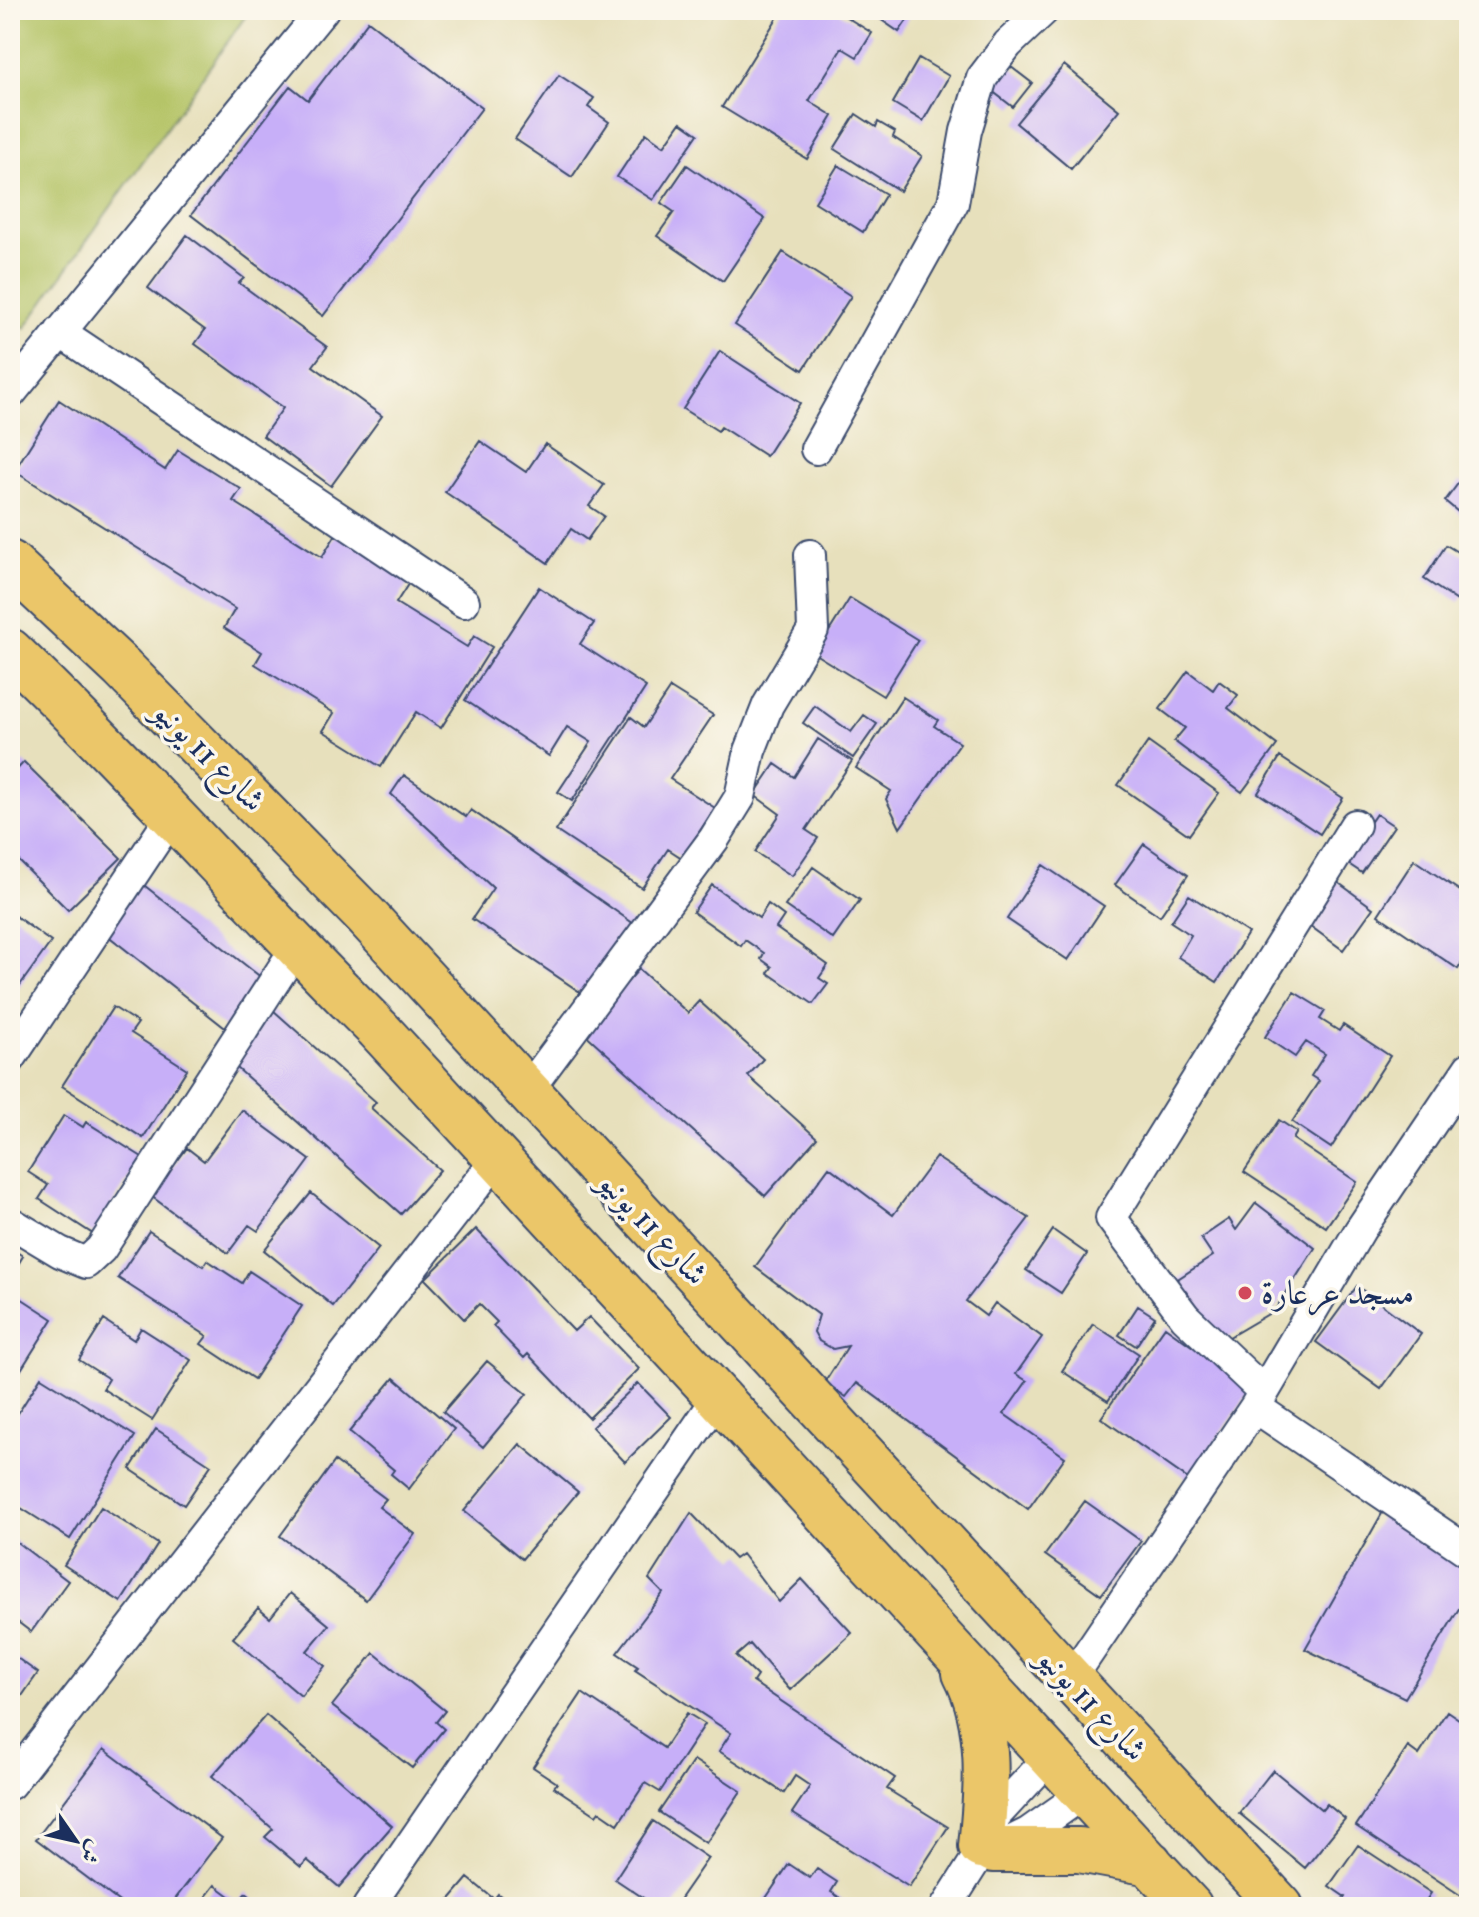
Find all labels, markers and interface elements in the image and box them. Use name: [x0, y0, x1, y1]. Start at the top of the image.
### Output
street label: شارع 11 يونيو: [137, 688, 275, 826]
street label: شارع 11 يونيو: [582, 1159, 717, 1299]
place label: مسجد عرعارة: [1261, 1272, 1414, 1316]
marker: مسجد عرعارة: [1236, 1284, 1254, 1302]
street label: شارع 11 يونيو: [1021, 1635, 1156, 1775]
north arrow: [36, 1801, 116, 1881]
text: ش: [74, 1835, 109, 1869]

